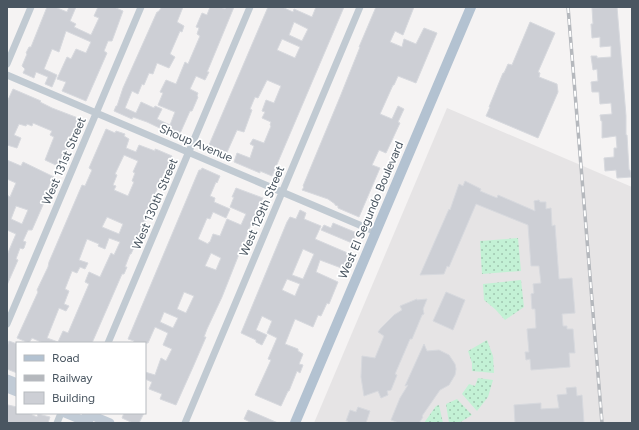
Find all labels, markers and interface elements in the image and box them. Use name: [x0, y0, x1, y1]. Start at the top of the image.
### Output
street label: West 131st Street: [39, 115, 89, 207]
street label: Shoup Avenue: [157, 121, 235, 165]
street label: West El Segundo Boulevard: [336, 139, 406, 281]
street label: West 130th Street: [129, 156, 181, 252]
street label: West 129th Street: [237, 163, 288, 258]
legend: [16, 342, 146, 414]
text: Road: [52, 351, 80, 365]
text: Railway: [52, 371, 93, 385]
text: Building: [52, 391, 95, 405]

